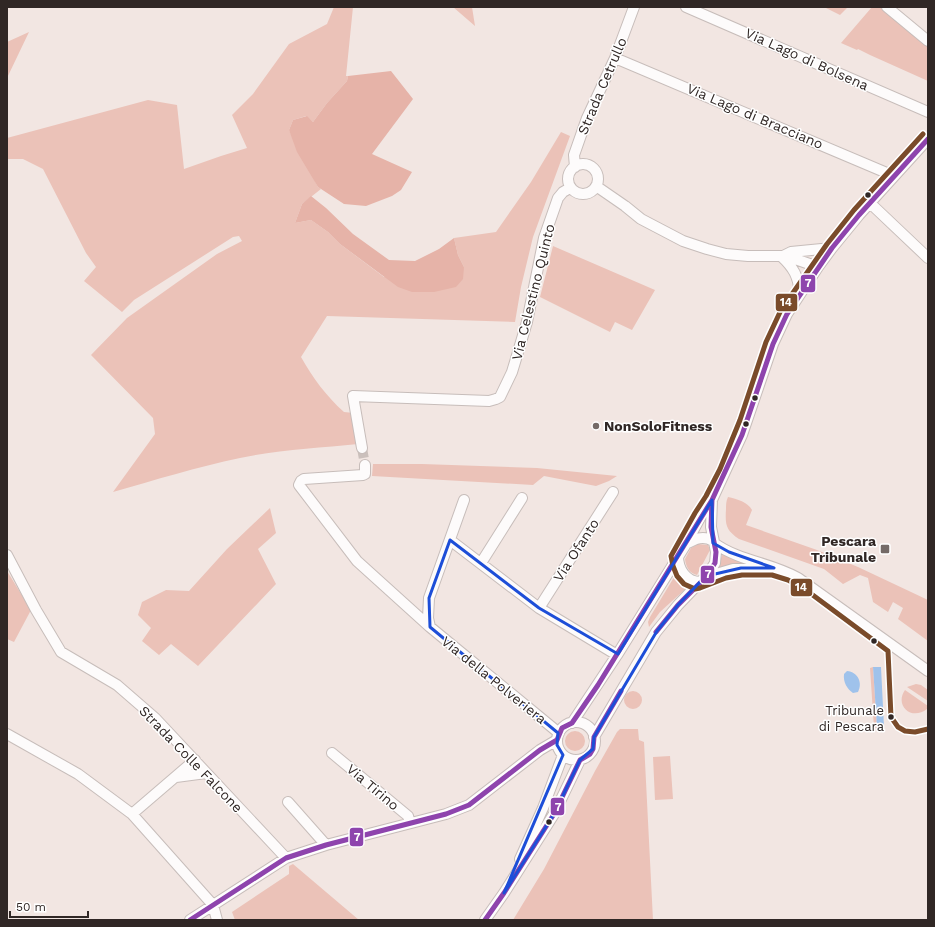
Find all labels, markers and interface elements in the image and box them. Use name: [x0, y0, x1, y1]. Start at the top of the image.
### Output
street label: Via Lago di Bolsena: [743, 25, 871, 93]
street label: Strada Cetrullo: [574, 35, 630, 137]
street label: Via Lago di Bracciano: [685, 80, 825, 152]
unlabelled marker: [863, 190, 873, 200]
street label: Via Celestino Quinto: [508, 222, 558, 362]
line badge: 7: [800, 274, 816, 293]
text: 7: [805, 277, 812, 290]
line badge: 14: [775, 293, 798, 312]
text: 14: [780, 296, 792, 309]
unlabelled marker: [750, 393, 760, 403]
place label: NonSoloFitness: [604, 418, 713, 434]
unlabelled marker: [741, 419, 751, 429]
marker: NonSoloFitness: [591, 421, 601, 431]
street label: Via Ofanto: [550, 516, 602, 584]
place label: Pescara Tribunale: [811, 533, 877, 565]
marker: Pescara Tribunale: [879, 543, 891, 555]
line badge: 7: [700, 565, 715, 584]
text: 7: [705, 568, 712, 581]
line badge: 14: [790, 578, 813, 597]
text: 14: [795, 581, 807, 594]
street label: Via della Polveriera: [438, 633, 550, 727]
unlabelled marker: [869, 636, 879, 646]
street label: Strada Colle Falcone: [136, 702, 246, 816]
place label: Tribunale di Pescara: [819, 703, 885, 734]
marker: Tribunale di Pescara: [886, 712, 896, 722]
street label: Via Tirino: [344, 761, 402, 813]
line badge: 7: [550, 797, 565, 816]
text: 7: [555, 801, 562, 814]
unlabelled marker: [544, 817, 554, 827]
line badge: 7: [349, 827, 364, 847]
text: 7: [354, 831, 361, 844]
scale bar: [10, 893, 88, 919]
text: 50 m: [16, 900, 46, 914]

